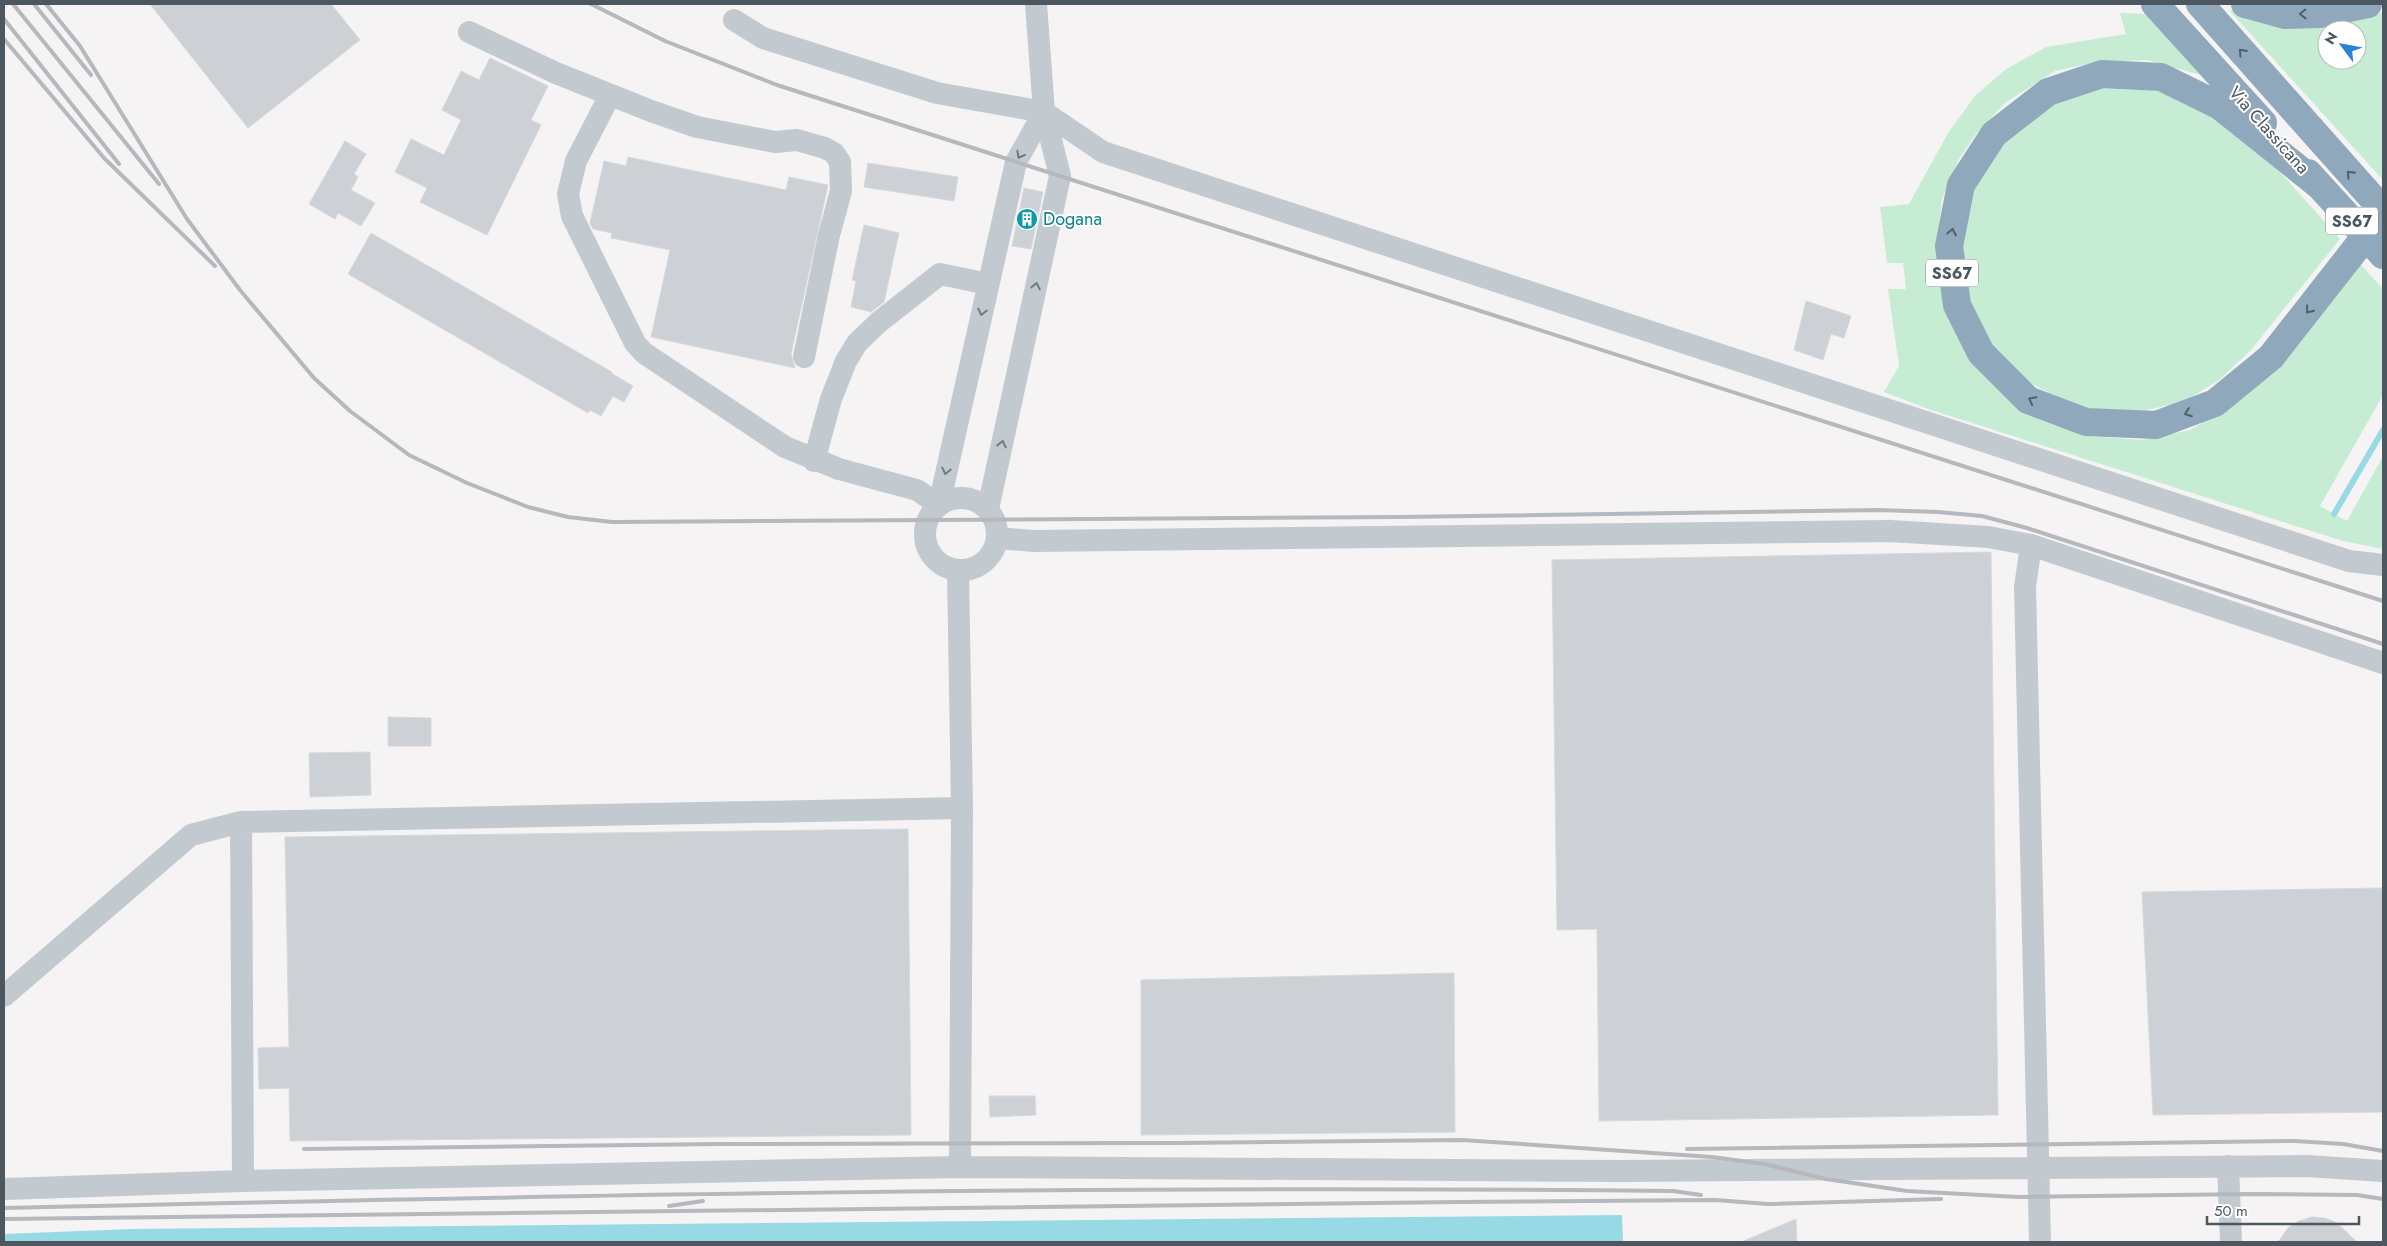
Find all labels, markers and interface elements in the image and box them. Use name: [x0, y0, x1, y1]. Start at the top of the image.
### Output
one-way arrow: [2299, 9, 2307, 20]
north arrow: [2317, 20, 2367, 70]
text: N: [2320, 28, 2342, 48]
one-way arrow: [2239, 49, 2248, 58]
street label: Via Classicana: [2222, 80, 2316, 180]
one-way arrow: [1016, 149, 1026, 158]
one-way arrow: [2347, 170, 2356, 179]
place label: Dogana: [1043, 206, 1102, 232]
building icon: Dogana: [1015, 207, 1039, 231]
road number: SS67: [2326, 208, 2378, 235]
one-way arrow: [1946, 227, 1956, 236]
road number: SS67: [1926, 260, 1978, 286]
one-way arrow: [1030, 281, 1041, 290]
one-way arrow: [2306, 304, 2315, 313]
one-way arrow: [977, 308, 988, 317]
one-way arrow: [2028, 396, 2037, 406]
one-way arrow: [2184, 407, 2193, 417]
one-way arrow: [996, 440, 1006, 449]
one-way arrow: [942, 466, 952, 475]
scale bar: [2207, 1194, 2360, 1226]
text: 50 m: [2214, 1200, 2248, 1222]

